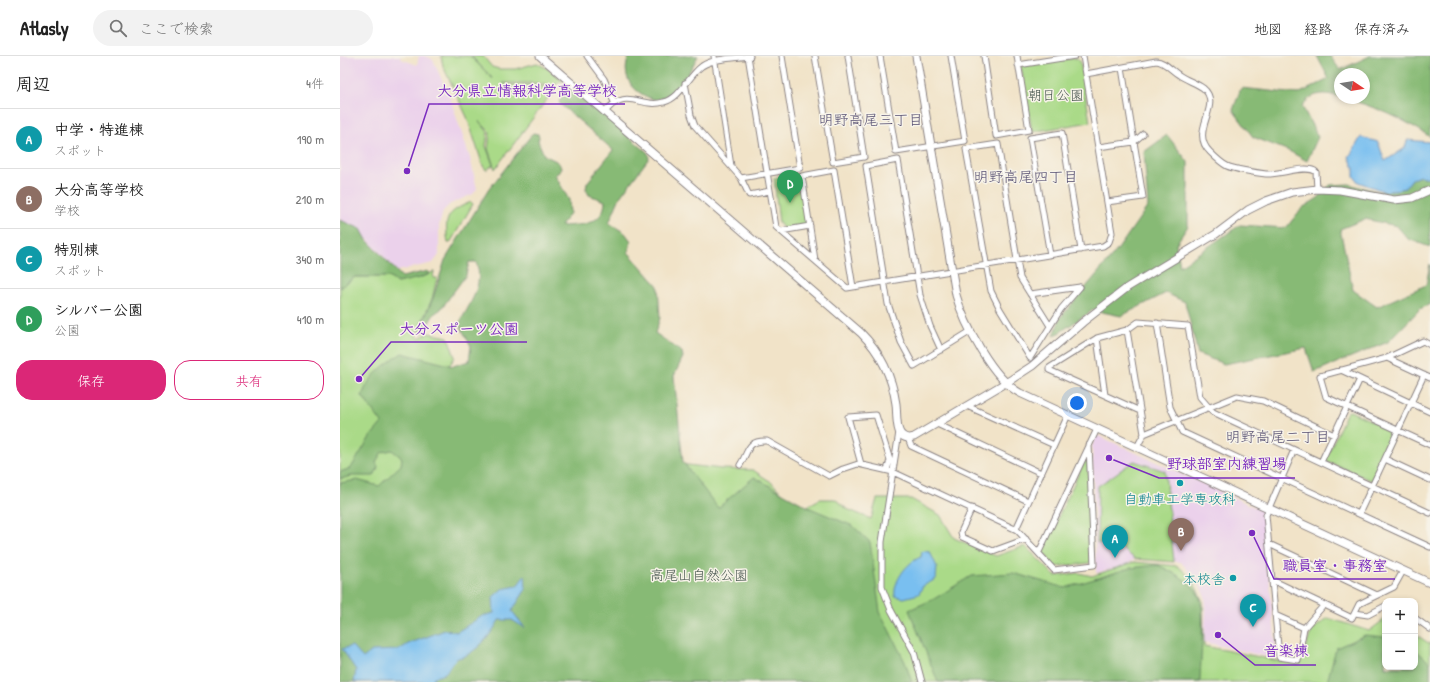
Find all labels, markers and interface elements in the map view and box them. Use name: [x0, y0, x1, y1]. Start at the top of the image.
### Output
search box: [93, 10, 373, 46]
text: Atlasly: [20, 15, 69, 41]
icon: search: [107, 17, 129, 39]
text: ここで検索: [139, 18, 214, 39]
text: 地図: [1254, 19, 1282, 38]
text: 経路: [1304, 19, 1332, 38]
text: 保存済み: [1354, 19, 1410, 38]
north arrow: [1334, 68, 1370, 104]
text: 周辺: [16, 72, 50, 95]
text: 4件: [306, 74, 324, 92]
callout: 大分県立情報科学高等学校: [429, 77, 625, 104]
text: 大分県立情報科学高等学校: [437, 80, 617, 101]
park label: 朝日公園: [1028, 85, 1084, 104]
district label: 明野高尾三丁目: [818, 109, 924, 130]
text: 中学・特進棟: [54, 119, 144, 140]
text: A: [26, 130, 32, 148]
text: 190 m: [297, 130, 324, 148]
text: スポット: [54, 141, 106, 159]
district label: 明野高尾四丁目: [973, 166, 1079, 187]
pin: D: [777, 170, 803, 203]
text: 大分高等学校: [54, 179, 144, 200]
text: B: [26, 190, 32, 208]
text: 210 m: [296, 190, 324, 208]
text: 学校: [54, 201, 80, 219]
text: 特別棟: [54, 239, 99, 260]
text: C: [25, 250, 33, 268]
text: 340 m: [296, 250, 324, 268]
text: スポット: [54, 261, 106, 279]
text: シルバー公園: [54, 299, 143, 320]
text: D: [26, 310, 32, 328]
text: 410 m: [297, 310, 324, 328]
callout: 大分スポーツ公園: [391, 315, 527, 342]
text: 大分スポーツ公園: [399, 318, 519, 339]
text: 公園: [54, 321, 80, 339]
button: 保存: [16, 360, 166, 400]
button: 共有: [174, 360, 324, 400]
your location: [1067, 393, 1087, 413]
district label: 明野高尾二丁目: [1225, 426, 1331, 447]
callout: 野球部室内練習場: [1159, 451, 1295, 478]
text: 野球部室内練習場: [1167, 453, 1287, 474]
marker: 自動車工学専攻科: [1175, 478, 1185, 488]
place label: 自動車工学専攻科: [1124, 489, 1236, 508]
pin: B: [1168, 518, 1194, 551]
pin: A: [1102, 525, 1128, 558]
callout: 職員室・事務室: [1274, 552, 1395, 579]
text: 職員室・事務室: [1282, 555, 1388, 576]
park label: 高尾山自然公園: [650, 565, 748, 584]
place label: 本校舎: [1183, 569, 1225, 588]
marker: 本校舎: [1228, 573, 1238, 583]
pin: C: [1240, 594, 1266, 627]
map controls: [1382, 598, 1418, 670]
button: +: [1382, 598, 1418, 634]
button: −: [1382, 634, 1418, 670]
callout: 音楽棟: [1255, 638, 1316, 665]
text: 音楽棟: [1263, 640, 1309, 661]

